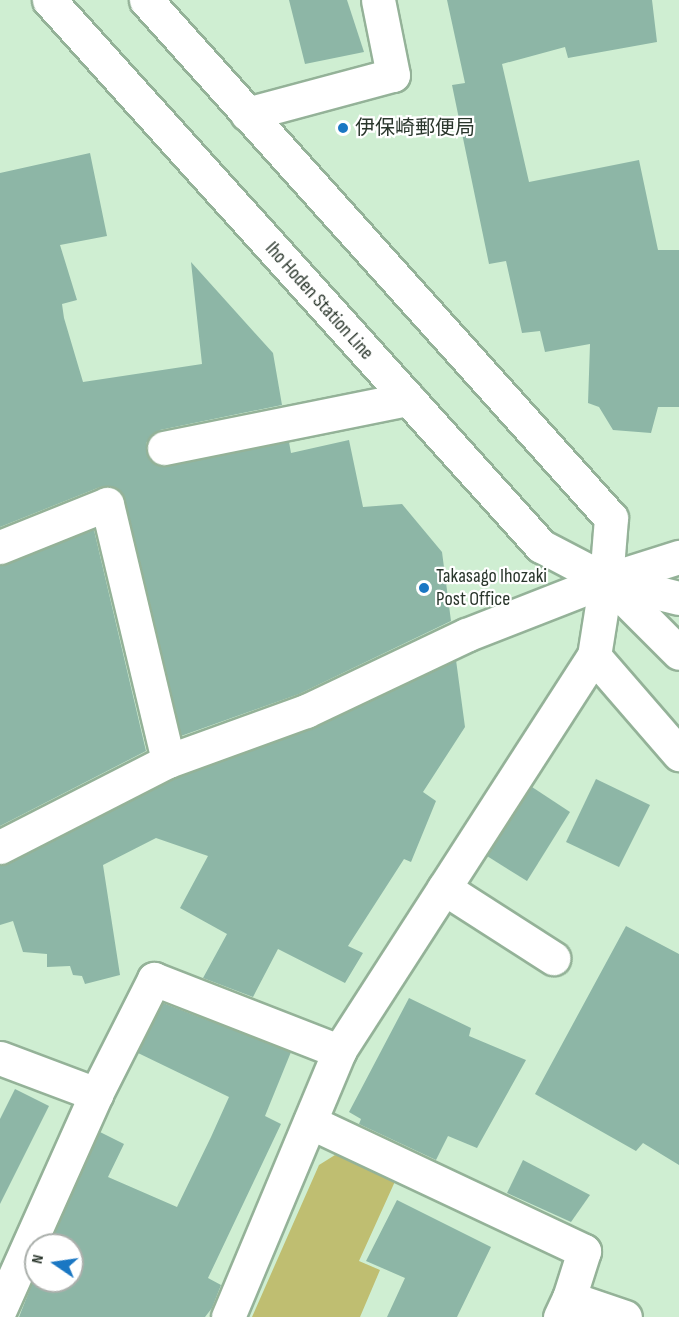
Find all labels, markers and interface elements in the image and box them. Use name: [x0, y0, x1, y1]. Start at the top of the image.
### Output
place label: 伊保崎郵便局: [355, 116, 475, 140]
marker: 伊保崎郵便局: [336, 121, 350, 135]
street label: Iho Hoden Station Line: [260, 237, 378, 365]
place label: Takasago Ihozaki Post Office: [436, 564, 547, 611]
marker: Takasago Ihozaki Post Office: [417, 581, 431, 595]
north arrow: [24, 1233, 84, 1293]
text: N: [28, 1253, 48, 1266]

